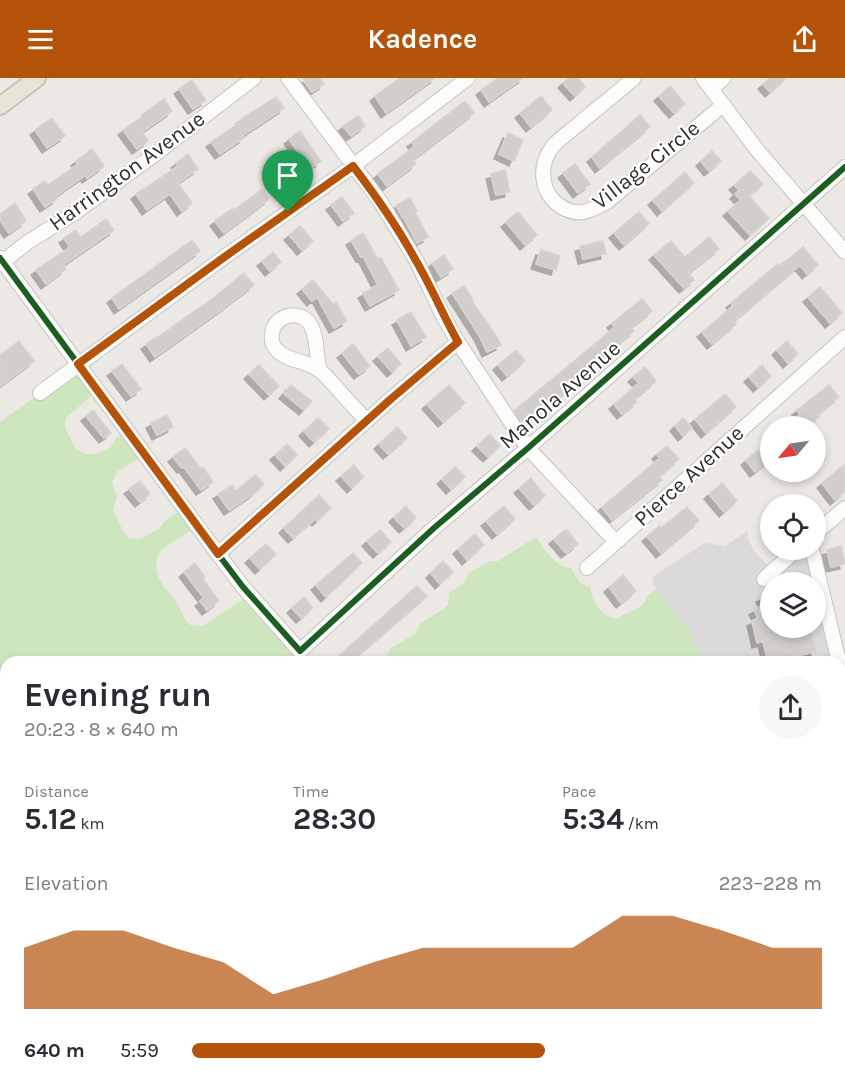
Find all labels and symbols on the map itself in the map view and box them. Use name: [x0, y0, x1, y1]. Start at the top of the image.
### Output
street label: Harrington Avenue: [44, 106, 210, 236]
street label: Village Circle: [587, 115, 705, 215]
pin: [262, 150, 313, 212]
street label: Manola Avenue: [494, 335, 626, 455]
north arrow: [760, 416, 826, 482]
street label: Pierce Avenue: [629, 420, 749, 532]

